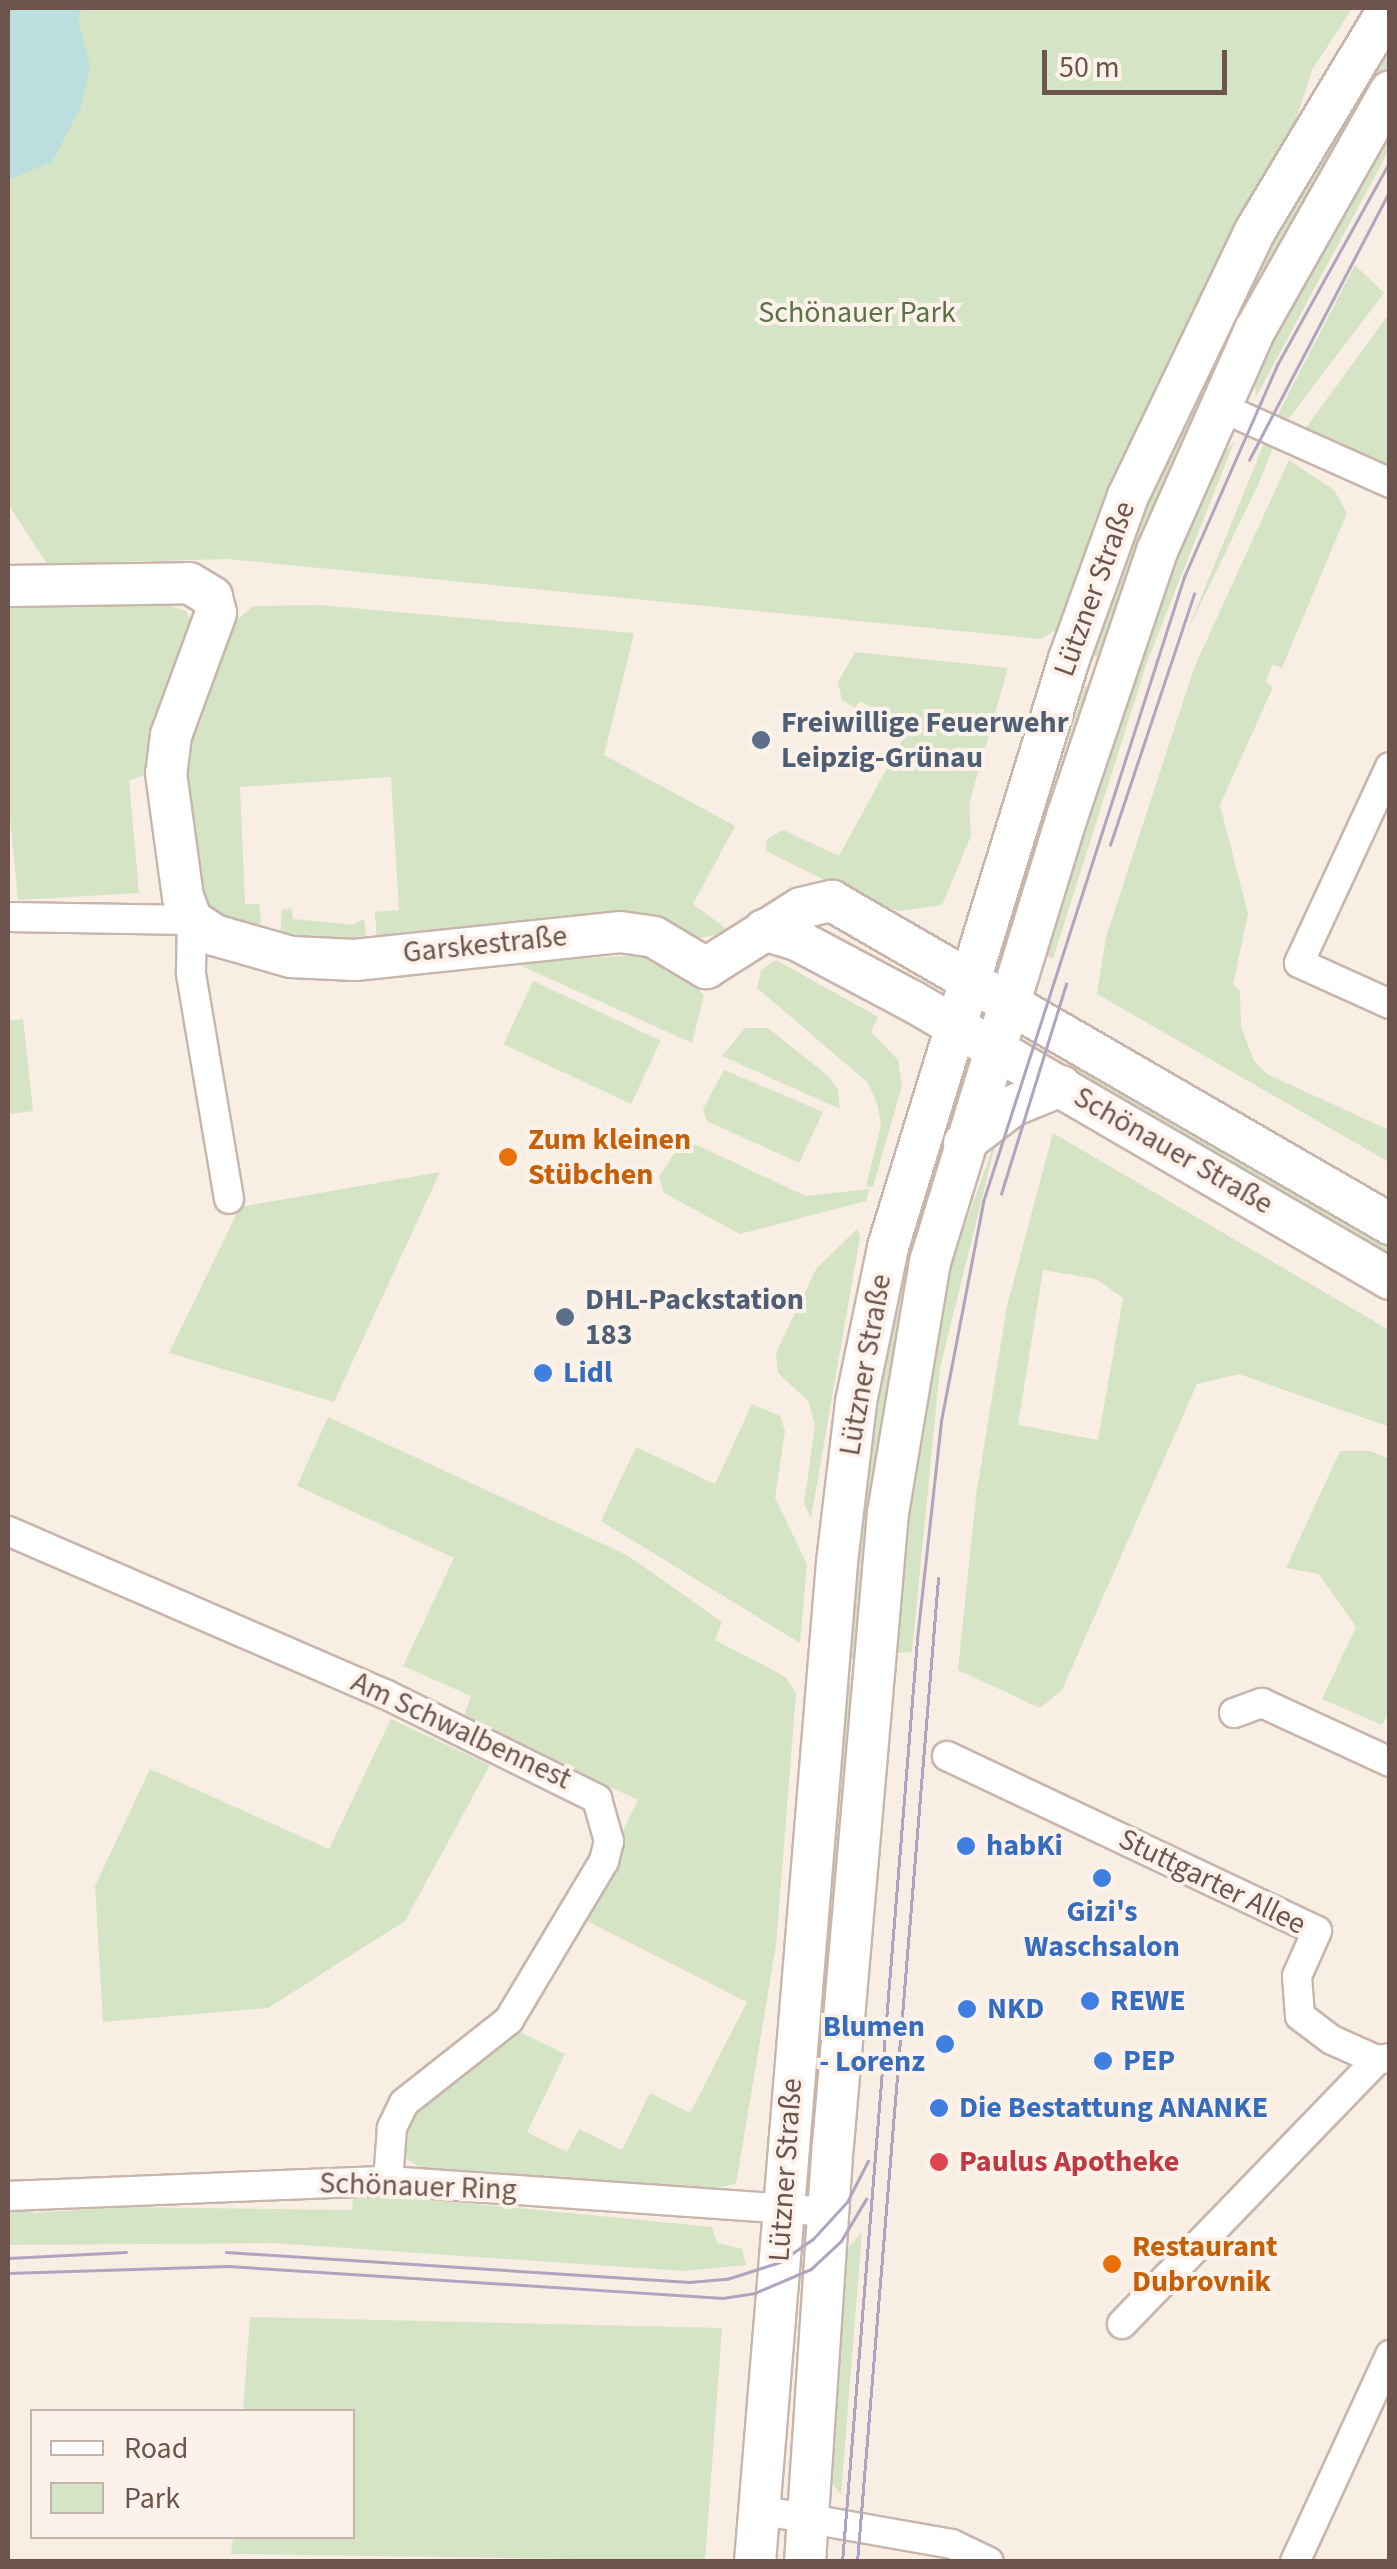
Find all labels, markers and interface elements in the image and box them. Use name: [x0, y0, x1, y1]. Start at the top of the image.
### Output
scale bar: [1047, 30, 1232, 92]
text: 50 m: [1059, 46, 1120, 89]
park label: Schönauer Park: [758, 295, 956, 331]
street label: Lützner Straße: [1047, 497, 1143, 681]
place label: Freiwillige Feuerwehr Leipzig-Grünau: [781, 705, 1069, 776]
marker: Freiwillige Feuerwehr Leipzig-Grünau: [750, 729, 772, 751]
street label: Garskestraße: [401, 918, 569, 972]
street label: Schönauer Straße: [1067, 1079, 1279, 1223]
place label: Zum kleinen Stübchen: [528, 1122, 691, 1192]
marker: Zum kleinen Stübchen: [497, 1146, 519, 1168]
street label: Lützner Straße: [832, 1271, 900, 1459]
place label: DHL-Packstation 183: [585, 1282, 804, 1352]
marker: DHL-Packstation 183: [554, 1306, 576, 1328]
place label: Lidl: [563, 1355, 613, 1391]
marker: Lidl: [532, 1362, 554, 1384]
street label: Am Schwalbennest: [345, 1664, 577, 1798]
street label: Stuttgarter Allee: [1113, 1821, 1311, 1943]
place label: habKi: [986, 1828, 1063, 1864]
marker: habKi: [955, 1835, 977, 1857]
marker: Gizi's Waschsalon: [1091, 1867, 1113, 1889]
place label: Gizi's Waschsalon: [1024, 1894, 1180, 1964]
place label: REWE: [1110, 1983, 1186, 2019]
marker: REWE: [1079, 1990, 1101, 2012]
place label: NKD: [987, 1991, 1044, 2027]
marker: NKD: [956, 1998, 978, 2020]
place label: Blumen - Lorenz: [819, 2009, 925, 2080]
marker: Blumen - Lorenz: [934, 2033, 956, 2055]
place label: PEP: [1123, 2043, 1175, 2079]
marker: PEP: [1092, 2050, 1114, 2072]
street label: Lützner Straße: [762, 2077, 810, 2263]
place label: Die Bestattung ANANKE: [959, 2090, 1268, 2126]
marker: Die Bestattung ANANKE: [928, 2097, 950, 2119]
place label: Paulus Apotheke: [959, 2144, 1179, 2180]
marker: Paulus Apotheke: [928, 2151, 950, 2173]
street label: Schönauer Ring: [319, 2166, 517, 2208]
place label: Restaurant Dubrovnik: [1132, 2229, 1278, 2300]
marker: Restaurant Dubrovnik: [1101, 2253, 1123, 2275]
legend: [30, 2409, 355, 2539]
text: Road: [124, 2427, 188, 2470]
text: Park: [124, 2477, 180, 2520]

